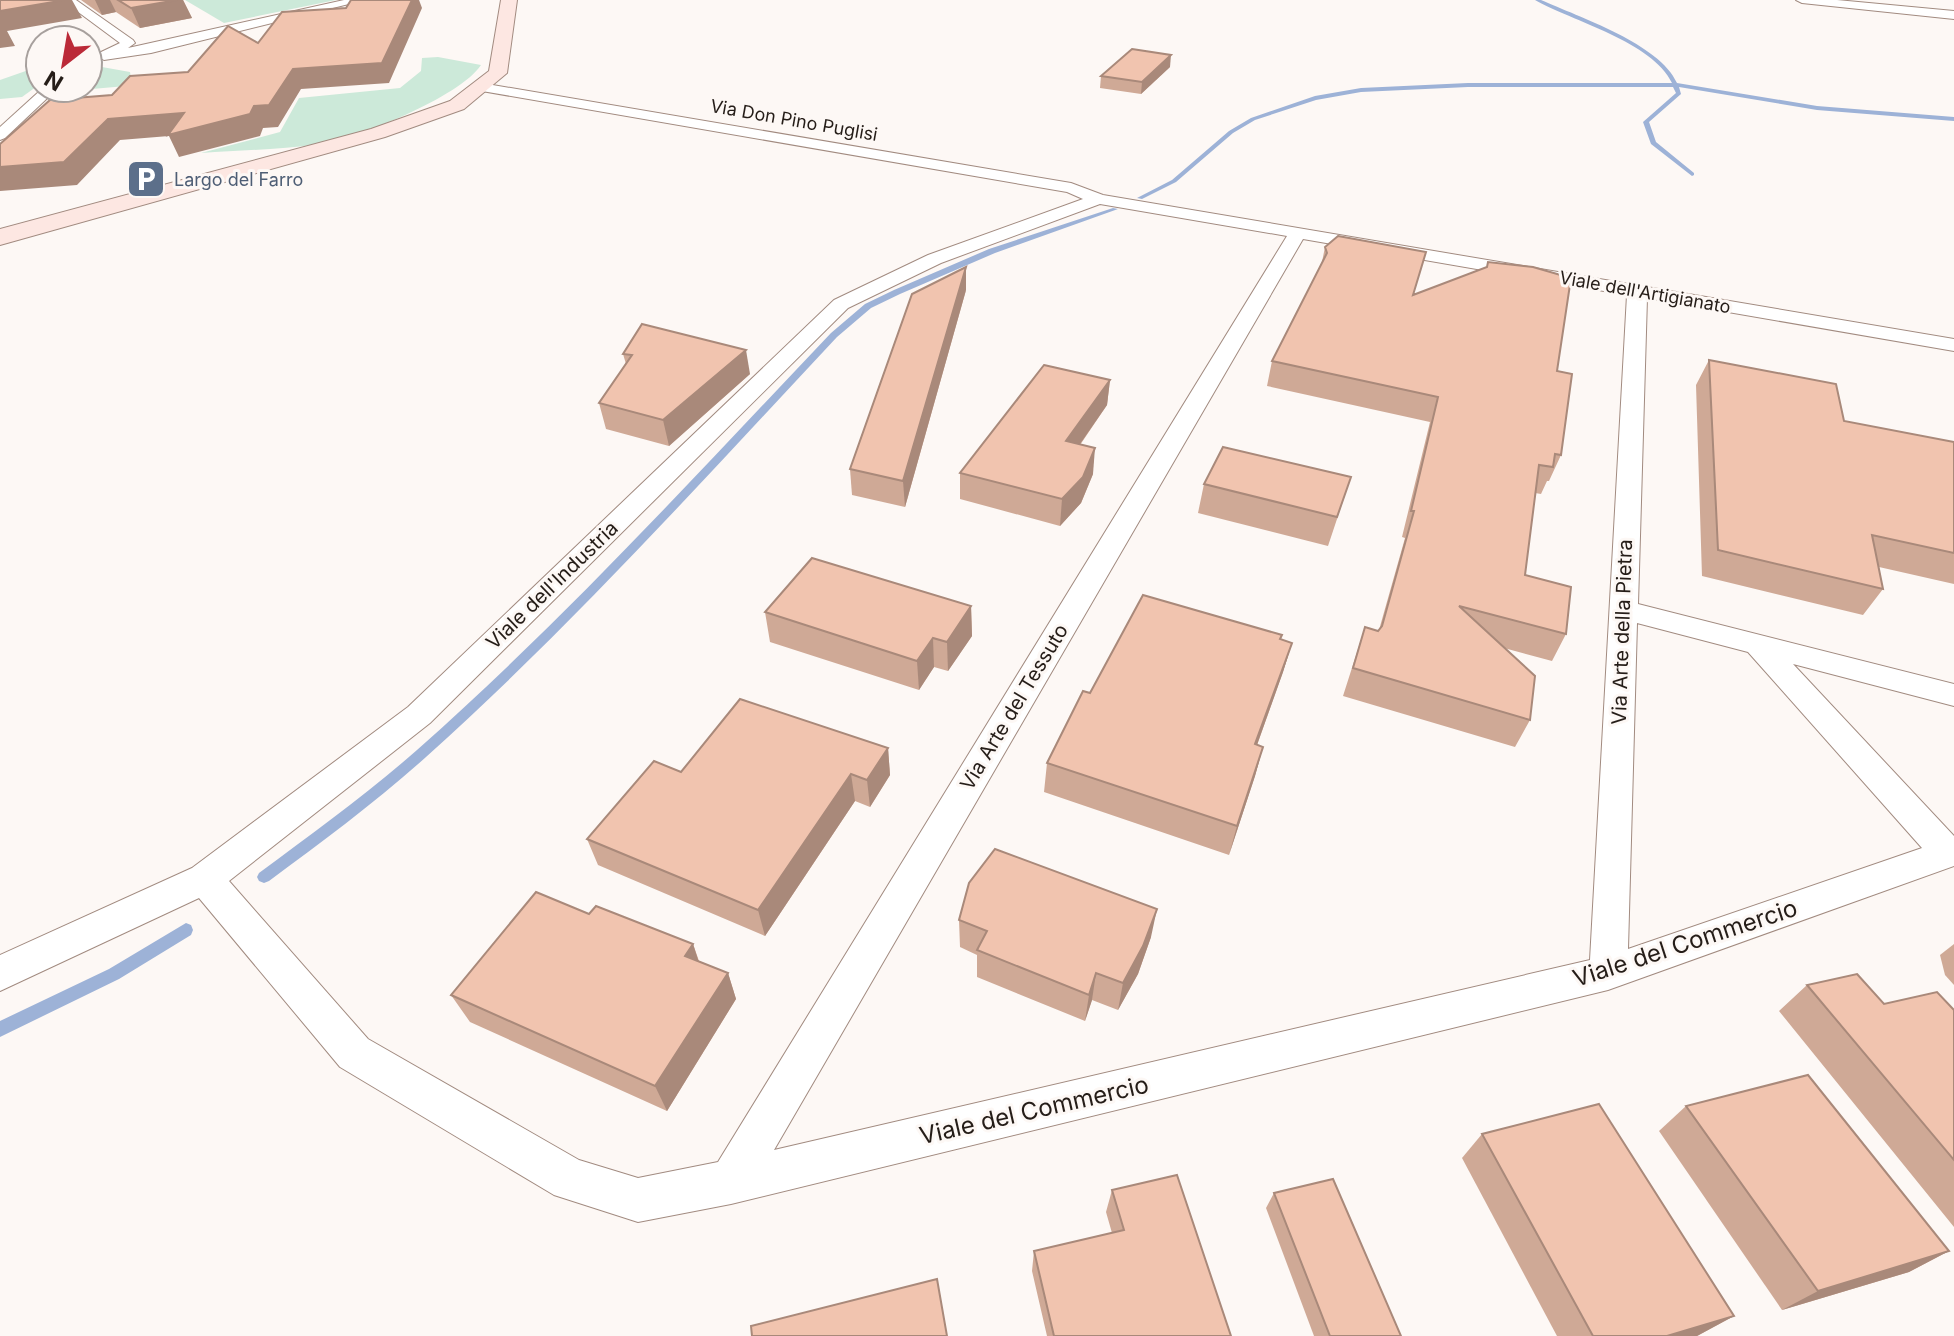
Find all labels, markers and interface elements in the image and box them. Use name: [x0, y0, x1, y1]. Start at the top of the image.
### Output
north arrow: [24, 24, 104, 104]
text: N: [40, 66, 68, 97]
street label: Via Don Pino Puglisi: [709, 95, 879, 145]
parking icon: Largo del Farro: [125, 158, 167, 200]
place label: Largo del Farro: [174, 169, 303, 190]
street label: Viale dell'Artigianato: [1558, 267, 1732, 317]
street label: Viale dell'Industria: [481, 516, 623, 654]
street label: Via Arte della Pietra: [1607, 539, 1637, 725]
street label: Via Arte del Tessuto: [955, 620, 1073, 794]
street label: Viale del Commercio: [1569, 893, 1801, 993]
street label: Viale del Commercio: [917, 1070, 1151, 1150]

